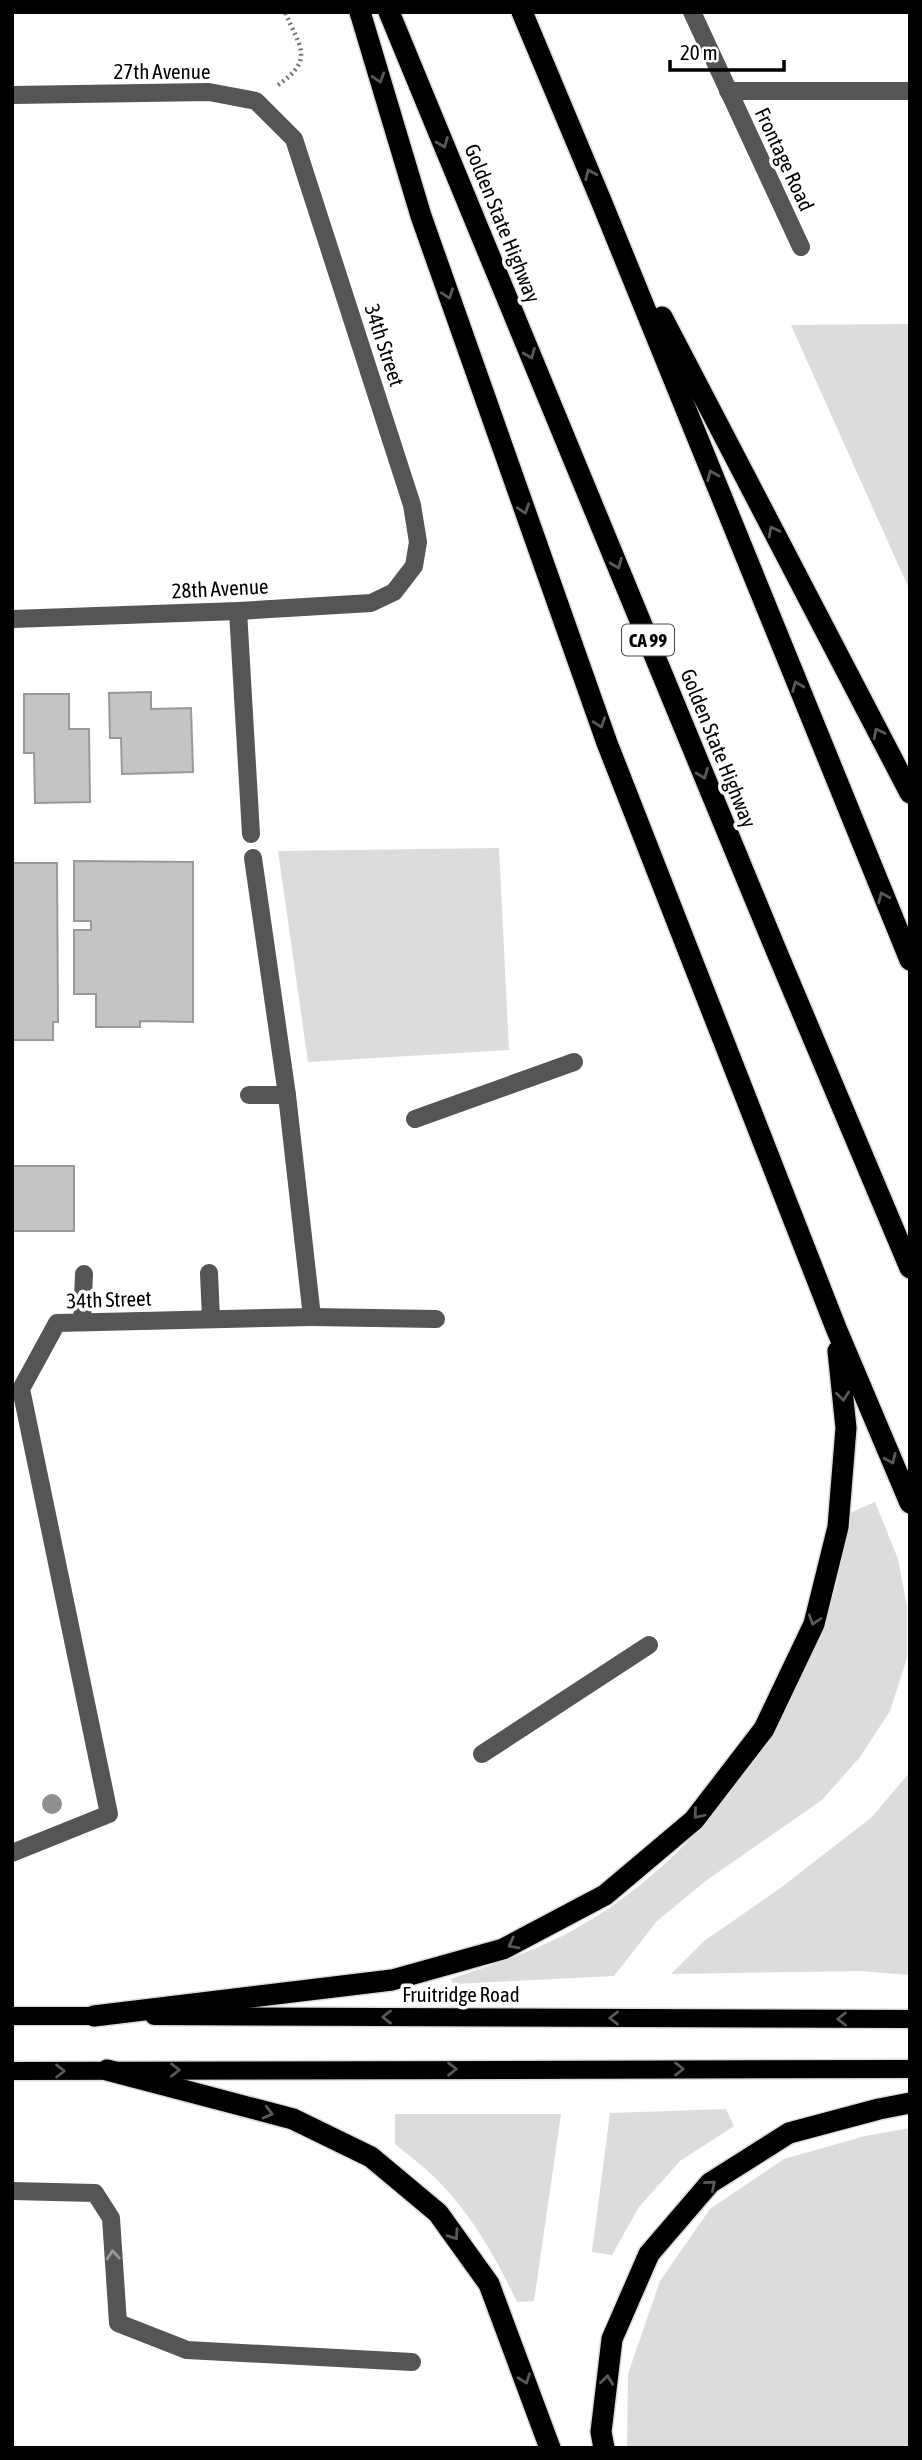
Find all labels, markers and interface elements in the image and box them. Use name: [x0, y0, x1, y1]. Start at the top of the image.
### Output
scale bar: [670, 28, 784, 72]
text: 20 m: [680, 40, 718, 64]
street label: 27th Avenue: [114, 59, 210, 83]
one-way arrow: [371, 71, 386, 83]
street label: Frontage Road: [751, 104, 819, 214]
one-way arrow: [435, 136, 449, 149]
street label: Golden State Highway: [460, 140, 546, 306]
one-way arrow: [584, 168, 598, 181]
one-way arrow: [440, 288, 454, 300]
street label: 34th Street: [360, 301, 410, 389]
one-way arrow: [521, 347, 535, 359]
one-way arrow: [707, 470, 721, 482]
one-way arrow: [516, 502, 530, 514]
one-way arrow: [767, 526, 781, 538]
one-way arrow: [608, 557, 622, 569]
street label: 28th Avenue: [171, 573, 269, 603]
road number: CA 99: [622, 624, 674, 656]
street label: Golden State Highway: [676, 665, 762, 831]
one-way arrow: [792, 681, 806, 693]
one-way arrow: [592, 717, 606, 729]
one-way arrow: [872, 728, 886, 740]
one-way arrow: [695, 768, 709, 780]
one-way arrow: [877, 892, 891, 904]
street label: 34th Street: [66, 1286, 152, 1312]
one-way arrow: [835, 1390, 850, 1402]
one-way arrow: [883, 1452, 897, 1464]
one-way arrow: [808, 1614, 822, 1626]
one-way arrow: [694, 1805, 706, 1818]
one-way arrow: [508, 1935, 520, 1949]
street label: Fruitridge Road: [402, 1982, 520, 2006]
one-way arrow: [381, 2009, 391, 2025]
one-way arrow: [608, 2010, 619, 2026]
one-way arrow: [836, 2011, 846, 2027]
one-way arrow: [447, 2061, 458, 2077]
one-way arrow: [675, 2061, 685, 2077]
one-way arrow: [171, 2062, 181, 2078]
one-way arrow: [55, 2063, 65, 2079]
one-way arrow: [262, 2105, 274, 2119]
one-way arrow: [703, 2181, 716, 2193]
one-way arrow: [446, 2227, 458, 2240]
one-way arrow: [106, 2249, 121, 2260]
one-way arrow: [517, 2373, 531, 2385]
one-way arrow: [600, 2374, 615, 2386]

